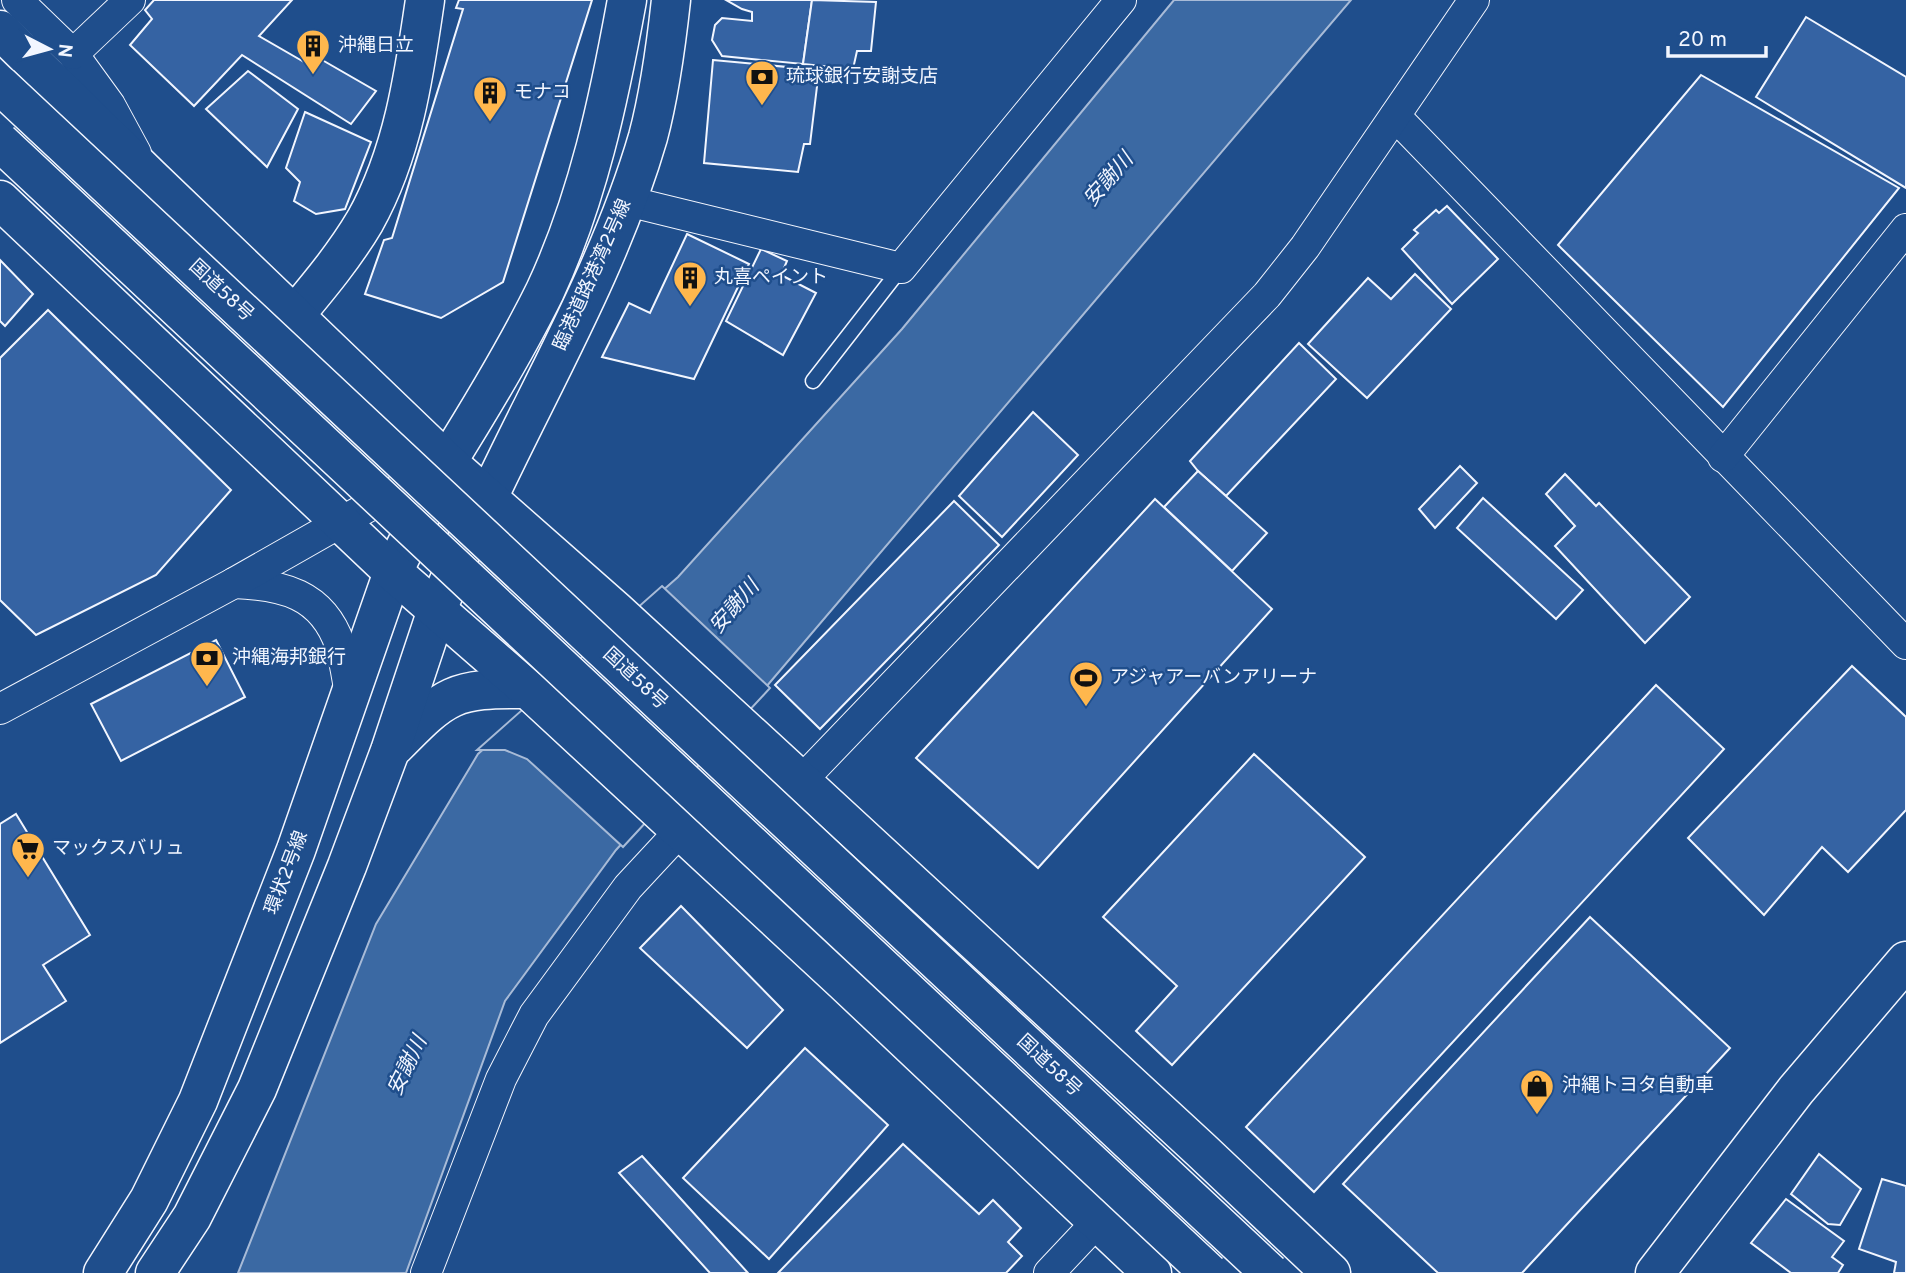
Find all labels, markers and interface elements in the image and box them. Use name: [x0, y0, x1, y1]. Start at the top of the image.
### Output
north arrow: [14, 14, 84, 84]
scale bar: [1668, 14, 1766, 58]
building icon: 沖縄日立: [294, 27, 332, 76]
text: 20 m: [1678, 27, 1727, 54]
place label: 沖縄日立: [338, 34, 414, 58]
text: N: [51, 43, 77, 59]
bank icon: 琉球銀行安謝支店: [743, 58, 781, 107]
place label: 琉球銀行安謝支店: [786, 65, 938, 89]
building icon: モナコ: [471, 74, 509, 123]
place label: モナコ: [514, 81, 571, 105]
water label: 安謝川: [1078, 146, 1141, 213]
street label: 臨港道路港湾2号線: [549, 195, 637, 355]
street label: 国道58号: [183, 255, 259, 327]
building icon: 丸喜ペイント: [671, 259, 709, 308]
place label: 丸喜ペイント: [714, 266, 828, 290]
water label: 安謝川: [704, 573, 767, 640]
bank icon: 沖縄海邦銀行: [188, 639, 226, 688]
street label: 国道58号: [597, 643, 673, 715]
place label: 沖縄海邦銀行: [232, 646, 346, 670]
sports icon: アジャアーバンアリーナ: [1067, 659, 1105, 708]
place label: アジャアーバンアリーナ: [1110, 666, 1317, 690]
street label: 環状2号線: [260, 828, 314, 918]
supermarket icon: マックスバリュ: [9, 830, 47, 879]
place label: マックスバリュ: [52, 837, 184, 861]
water label: 安謝川: [382, 1030, 435, 1100]
street label: 国道58号: [1011, 1030, 1087, 1102]
shop icon: 沖縄トヨタ自動車: [1518, 1067, 1556, 1116]
place label: 沖縄トヨタ自動車: [1562, 1074, 1714, 1098]

